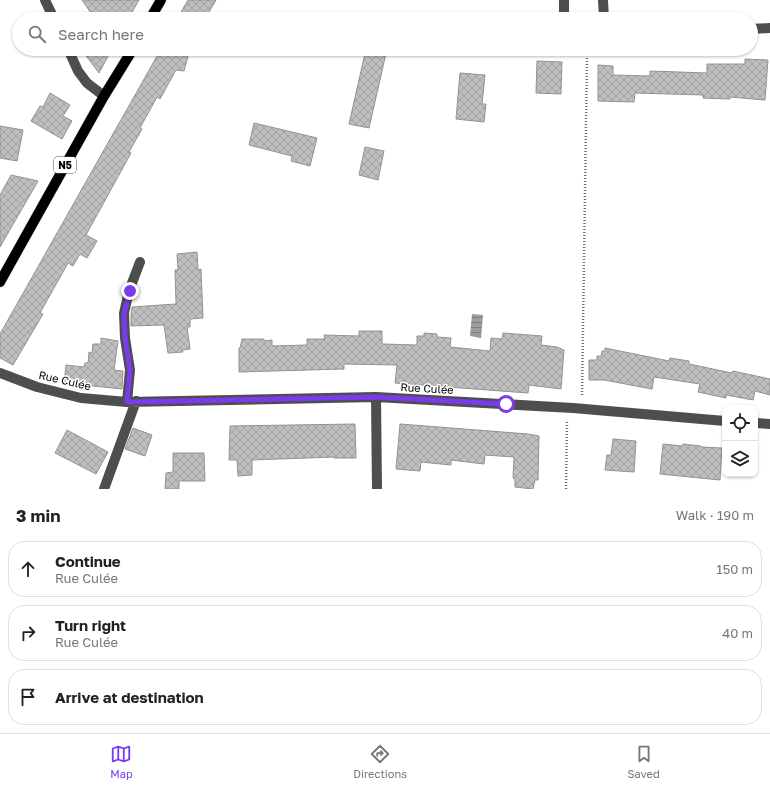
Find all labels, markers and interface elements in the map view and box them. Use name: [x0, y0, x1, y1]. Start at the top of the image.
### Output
search box: [12, 12, 758, 56]
icon: search: [26, 23, 48, 45]
text: Search here: [58, 25, 144, 43]
road number: N5: [54, 157, 76, 173]
route end: [121, 282, 139, 300]
street label: Rue Culée: [38, 368, 92, 392]
street label: Rue Culée: [400, 380, 454, 396]
route start: [497, 395, 515, 413]
map controls: [722, 405, 758, 477]
button: locate: [722, 405, 758, 441]
button: layers: [722, 441, 758, 477]
text: 3 min: [16, 505, 60, 526]
text: Walk · 190 m: [676, 507, 754, 523]
text: Continue: [55, 552, 121, 570]
icon: ahead: [17, 558, 39, 580]
text: 150 m: [716, 561, 753, 577]
text: Rue Culée: [55, 570, 118, 586]
text: Turn right: [55, 616, 126, 634]
icon: right: [17, 622, 39, 644]
text: 40 m: [722, 625, 753, 641]
text: Rue Culée: [55, 634, 118, 650]
icon: arrive: [17, 686, 39, 708]
text: Arrive at destination: [55, 688, 204, 706]
tab: Map: [110, 743, 133, 780]
tab: Directions: [353, 743, 407, 780]
tab: Saved: [628, 743, 660, 780]

